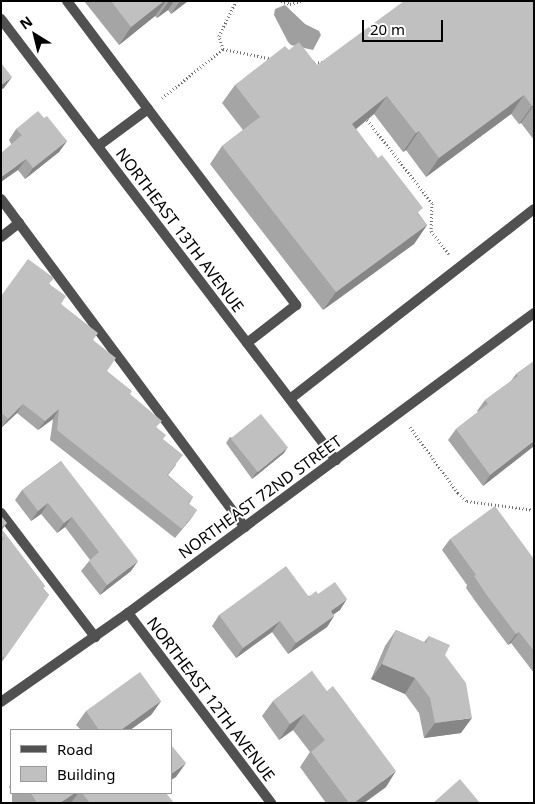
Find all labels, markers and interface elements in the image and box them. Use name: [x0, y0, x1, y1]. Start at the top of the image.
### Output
north arrow: [10, 10, 60, 60]
scale bar: [365, 10, 446, 42]
text: N: [16, 11, 36, 33]
text: 20 m: [370, 19, 405, 39]
street label: NORTHEAST 13TH AVENUE: [112, 144, 248, 316]
street label: NORTHEAST 72ND STREET: [175, 431, 345, 563]
street label: NORTHEAST 12TH AVENUE: [143, 613, 279, 785]
legend: [10, 729, 172, 794]
text: Road: [57, 739, 93, 759]
text: Building: [57, 764, 115, 784]

